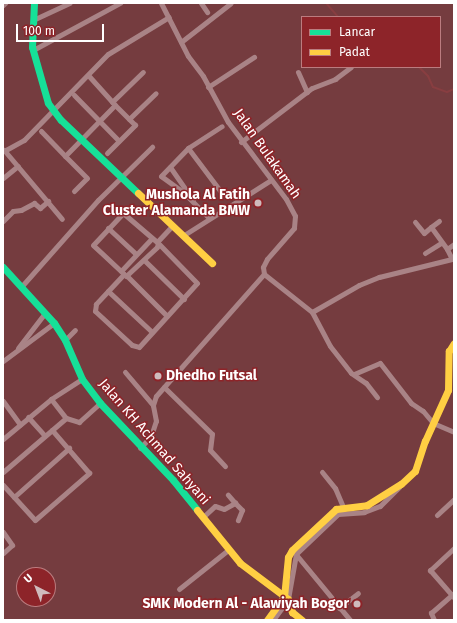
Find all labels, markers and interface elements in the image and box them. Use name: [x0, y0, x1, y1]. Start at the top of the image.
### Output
scale bar: [18, 16, 106, 42]
legend: [301, 16, 441, 68]
text: 100 m: [23, 24, 55, 38]
text: Lancar: [339, 25, 375, 39]
text: Padat: [339, 45, 370, 59]
street label: Jalan Bulakamah: [230, 106, 304, 202]
place label: Mushola Al Fatih Cluster Alamanda BMW: [103, 187, 250, 220]
marker: Mushola Al Fatih Cluster Alamanda BMW: [253, 198, 263, 208]
place label: Dhedho Futsal: [166, 368, 257, 384]
marker: Dhedho Futsal: [153, 371, 163, 381]
street label: Jalan KH Achmad Sahyani: [95, 376, 213, 508]
north arrow: [16, 567, 56, 607]
text: U: [21, 571, 35, 586]
place label: SMK Modern Al - Alawiyah Bogor: [142, 596, 349, 612]
marker: SMK Modern Al - Alawiyah Bogor: [352, 599, 362, 609]

